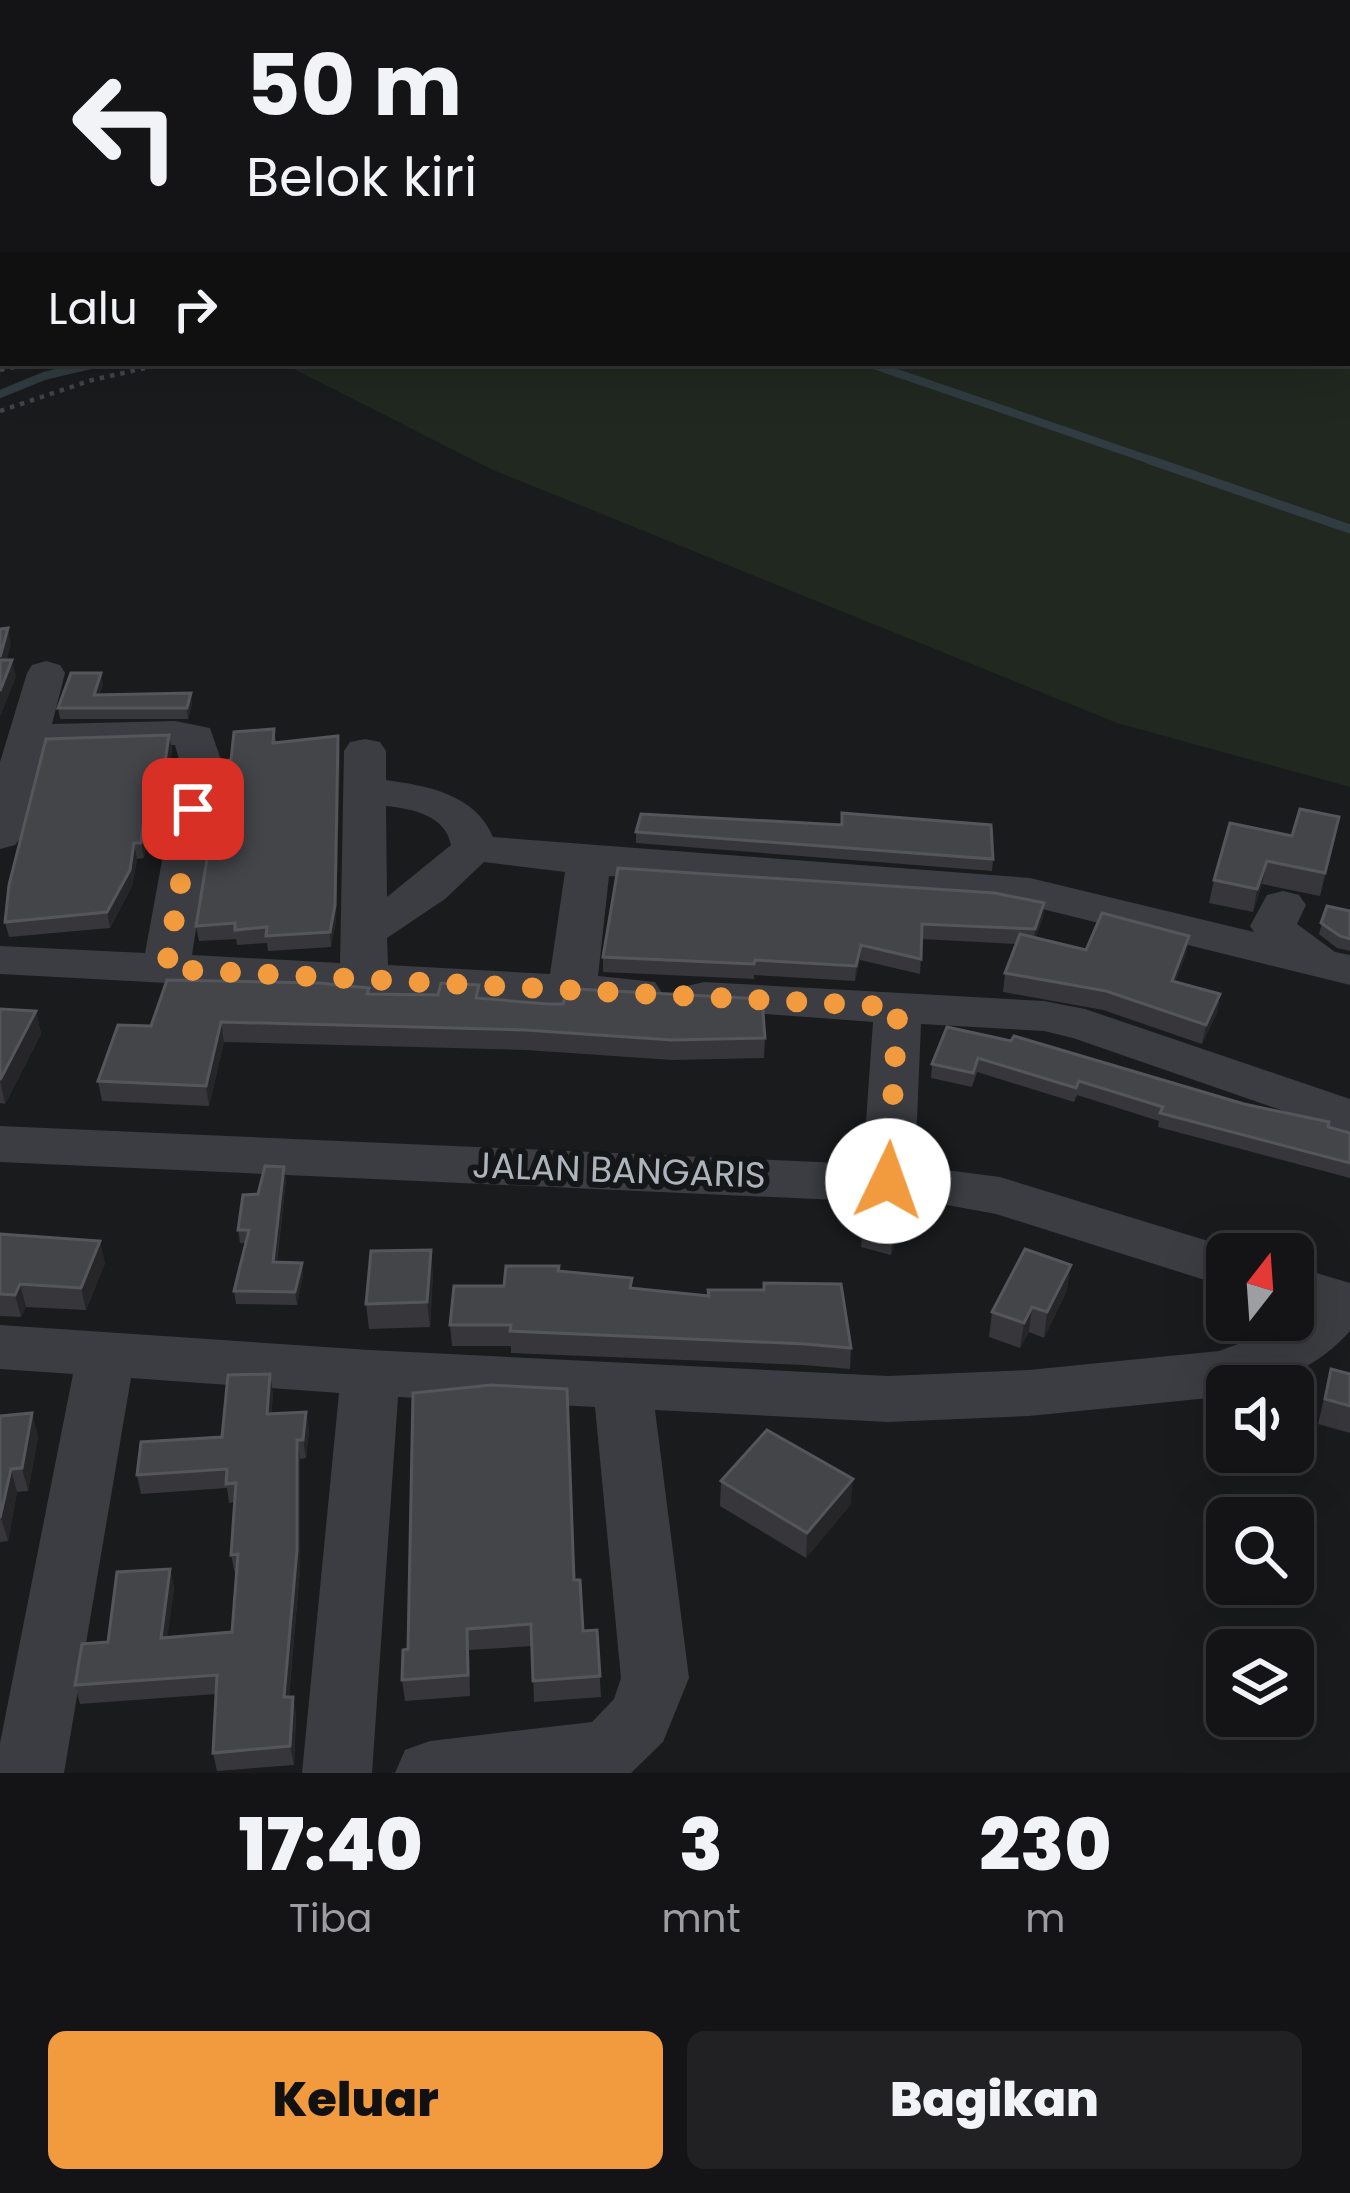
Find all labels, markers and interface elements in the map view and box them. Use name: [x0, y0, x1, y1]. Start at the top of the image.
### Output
text: 50 m: [246, 27, 462, 144]
icon: left: [48, 48, 204, 204]
text: Belok kiri: [246, 139, 477, 215]
icon: right: [162, 276, 228, 342]
text: Lalu: [48, 277, 138, 340]
pin: [142, 758, 244, 860]
icon: arrive: [160, 776, 226, 842]
position arrow: [825, 1118, 951, 1244]
street label: JALAN BANGARIS: [471, 1139, 767, 1201]
north arrow: [1206, 1233, 1314, 1341]
map controls: [1206, 1233, 1314, 1737]
button: sound: [1206, 1365, 1314, 1473]
button: search: [1206, 1497, 1314, 1605]
button: layers: [1206, 1629, 1314, 1737]
text: 17:40: [239, 1794, 423, 1895]
text: 3: [679, 1794, 723, 1895]
text: 230: [979, 1794, 1111, 1895]
text: Tiba: [289, 1891, 372, 1946]
text: mnt: [661, 1891, 741, 1946]
text: m: [1025, 1891, 1065, 1946]
button: Keluar: [48, 2031, 663, 2169]
button: Bagikan: [687, 2031, 1302, 2169]

